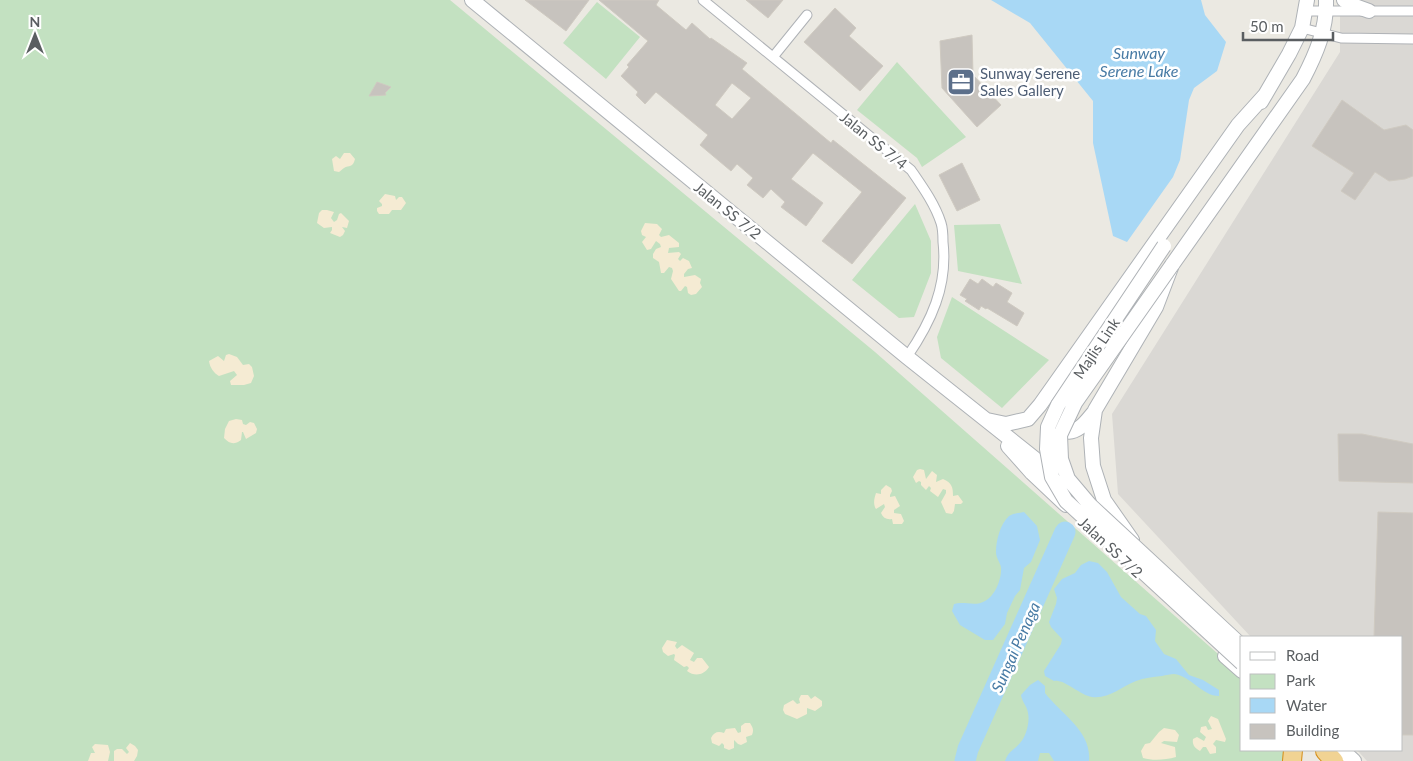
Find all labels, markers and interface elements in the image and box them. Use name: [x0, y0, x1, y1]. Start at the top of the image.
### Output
north arrow: [10, 10, 60, 60]
scale bar: [1243, 10, 1333, 42]
text: N: [30, 13, 40, 30]
text: 50 m: [1250, 17, 1284, 35]
water label: Sunway Serene Lake: [1100, 43, 1179, 80]
place label: Sunway Serene Sales Gallery: [980, 64, 1080, 99]
office icon: Sunway Serene Sales Gallery: [946, 67, 976, 97]
street label: Jalan SS 7/4: [837, 108, 911, 173]
street label: Jalan SS 7/2: [691, 178, 765, 242]
street label: Majlis Link: [1069, 314, 1123, 382]
street label: Jalan SS 7/2: [1075, 513, 1147, 581]
water label: Sungai Penaga: [987, 599, 1043, 695]
legend: [1240, 636, 1403, 751]
text: Road: [1286, 646, 1319, 664]
text: Park: [1286, 671, 1316, 689]
text: Water: [1286, 696, 1327, 714]
text: Building: [1286, 721, 1339, 739]

